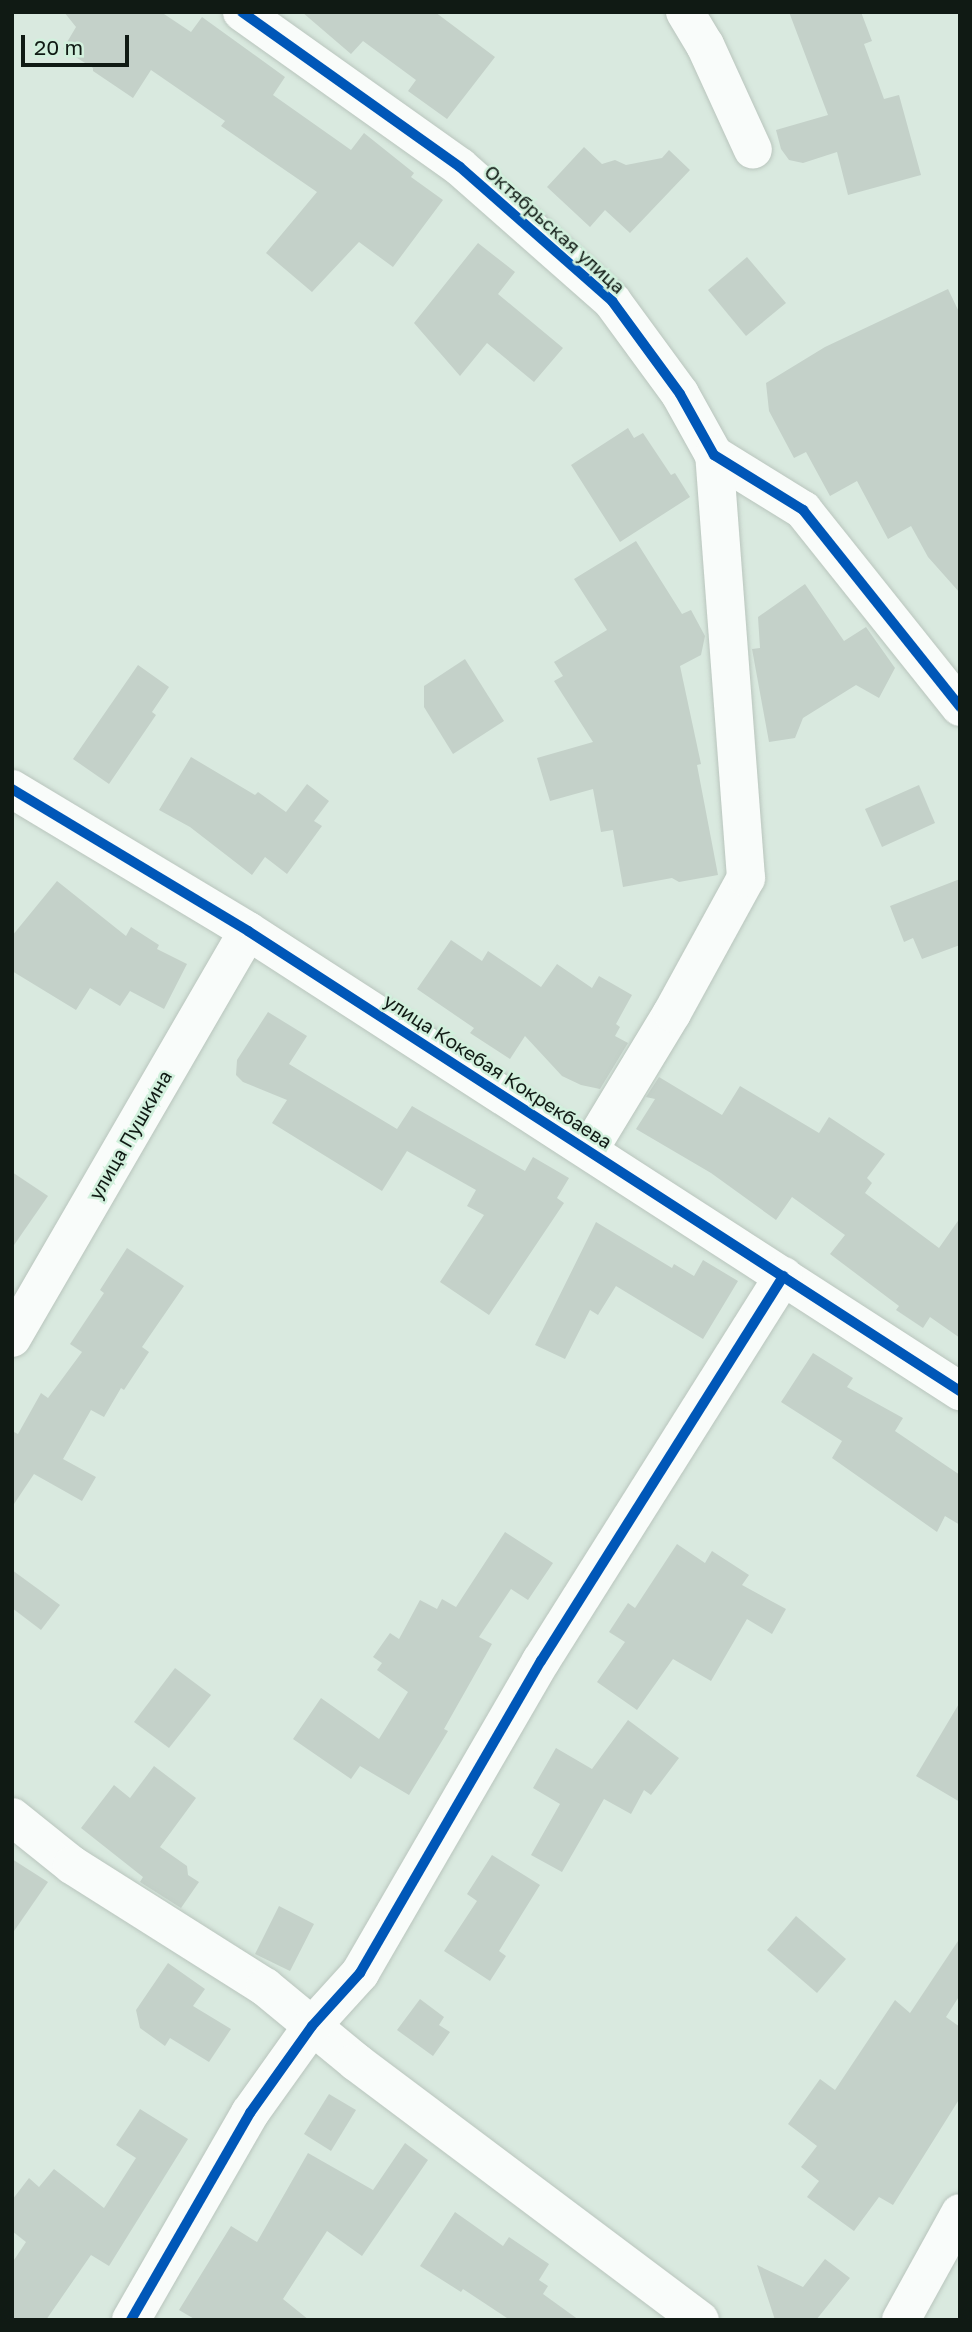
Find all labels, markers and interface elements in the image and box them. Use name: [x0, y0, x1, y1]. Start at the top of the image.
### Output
scale bar: [24, 21, 133, 65]
text: 20 m: [34, 34, 83, 60]
street label: Октябрьская улица: [480, 160, 630, 298]
street label: улица Кокебая Кокрекбаева: [380, 989, 616, 1153]
street label: улица Пушкина: [84, 1066, 176, 1204]

